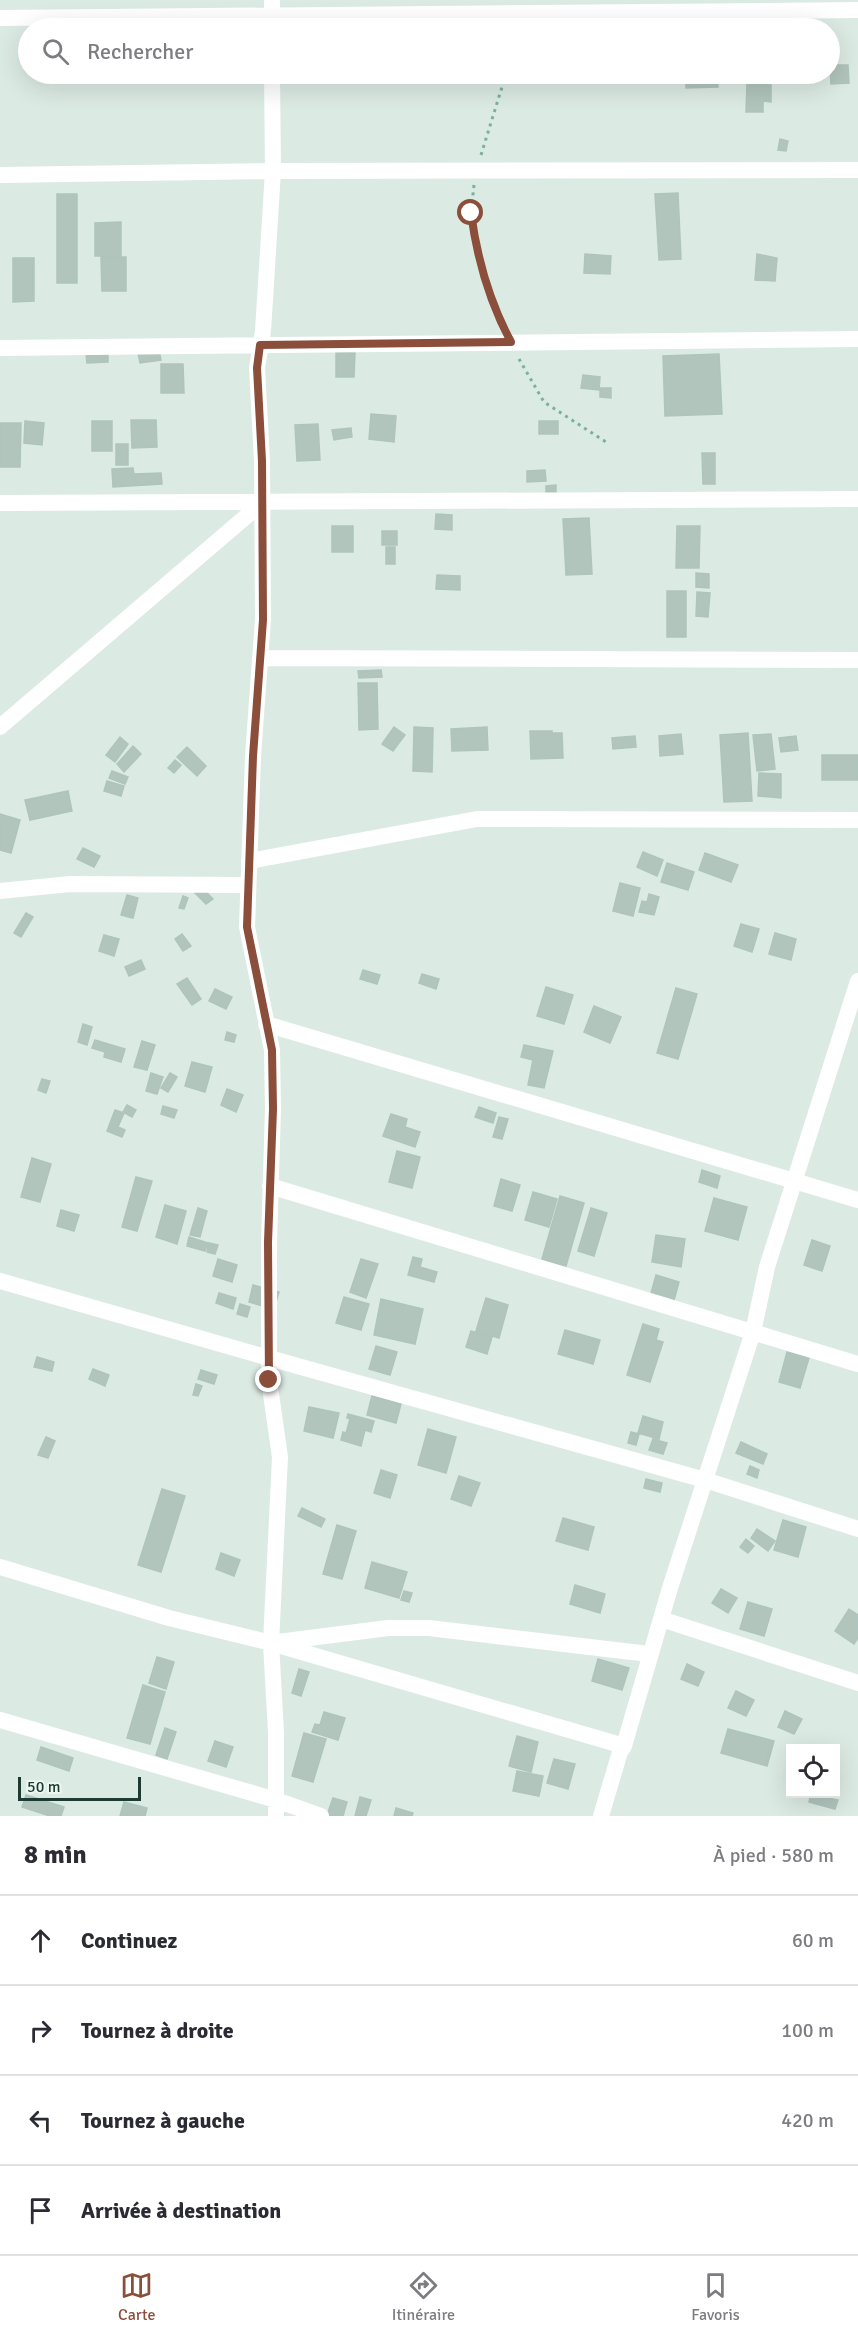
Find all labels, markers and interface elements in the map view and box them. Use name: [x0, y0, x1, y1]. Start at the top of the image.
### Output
search box: [18, 18, 840, 84]
icon: search: [39, 35, 72, 68]
text: Rechercher: [87, 38, 193, 65]
route start: [457, 199, 483, 225]
route end: [255, 1366, 281, 1392]
map controls: [786, 1744, 840, 1798]
button: locate: [786, 1744, 840, 1798]
scale bar: [18, 1774, 141, 1802]
text: 50 m: [27, 1777, 61, 1797]
text: 8 min: [24, 1839, 87, 1871]
text: À pied · 580 m: [713, 1843, 834, 1868]
icon: ahead: [24, 1924, 57, 1957]
text: Continuez: [81, 1927, 177, 1954]
text: 60 m: [792, 1928, 834, 1953]
icon: right: [24, 2014, 57, 2047]
text: Tournez à droite: [81, 2017, 234, 2044]
text: 100 m: [781, 2018, 834, 2043]
icon: left: [24, 2104, 57, 2137]
text: Tournez à gauche: [81, 2107, 245, 2134]
text: 420 m: [781, 2108, 834, 2133]
icon: arrive: [24, 2194, 57, 2227]
text: Arrivée à destination: [81, 2197, 281, 2224]
tab: Carte: [118, 2269, 155, 2325]
tab: Itinéraire: [392, 2269, 455, 2325]
tab: Favoris: [691, 2269, 740, 2325]

